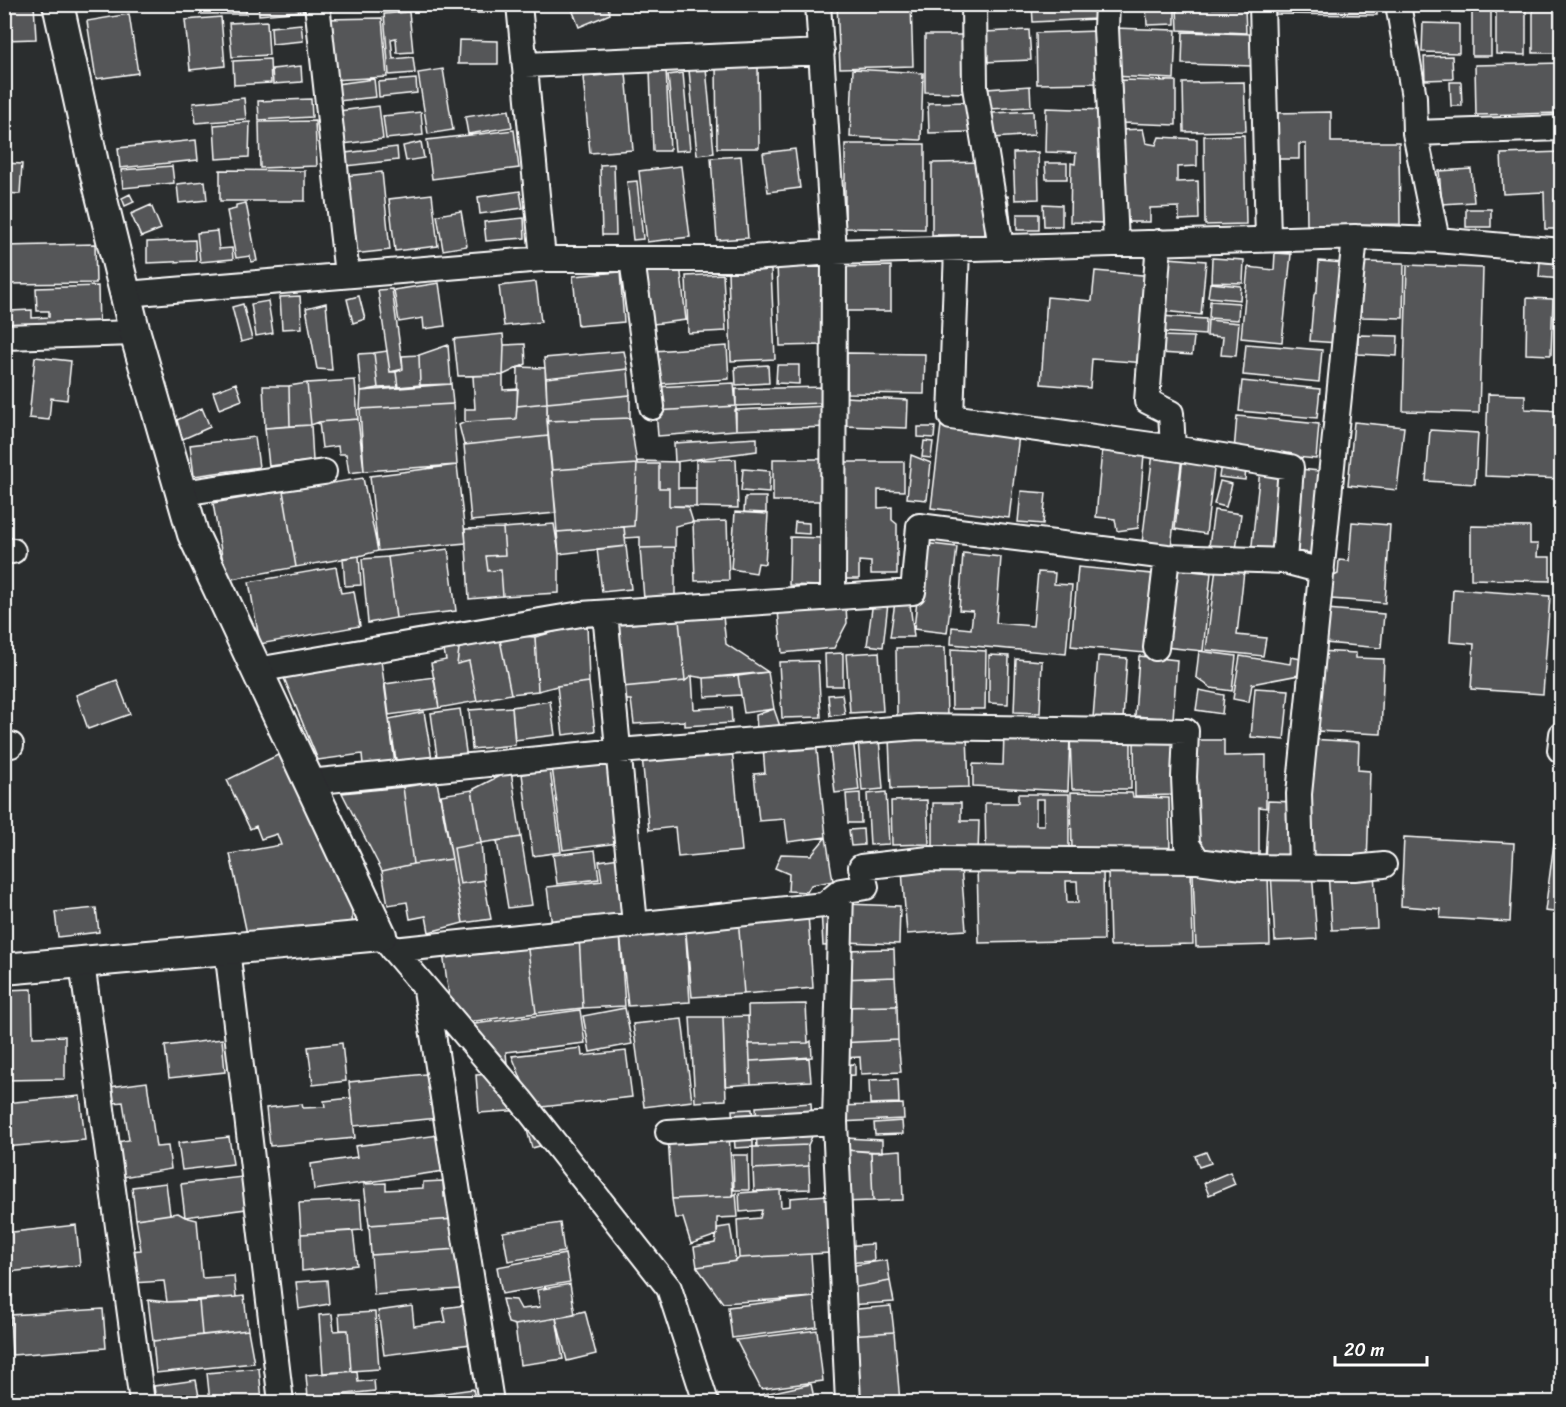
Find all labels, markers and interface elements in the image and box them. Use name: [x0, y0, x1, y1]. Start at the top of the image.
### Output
scale bar: [1335, 1329, 1426, 1367]
text: 20 m: [1344, 1334, 1384, 1366]

